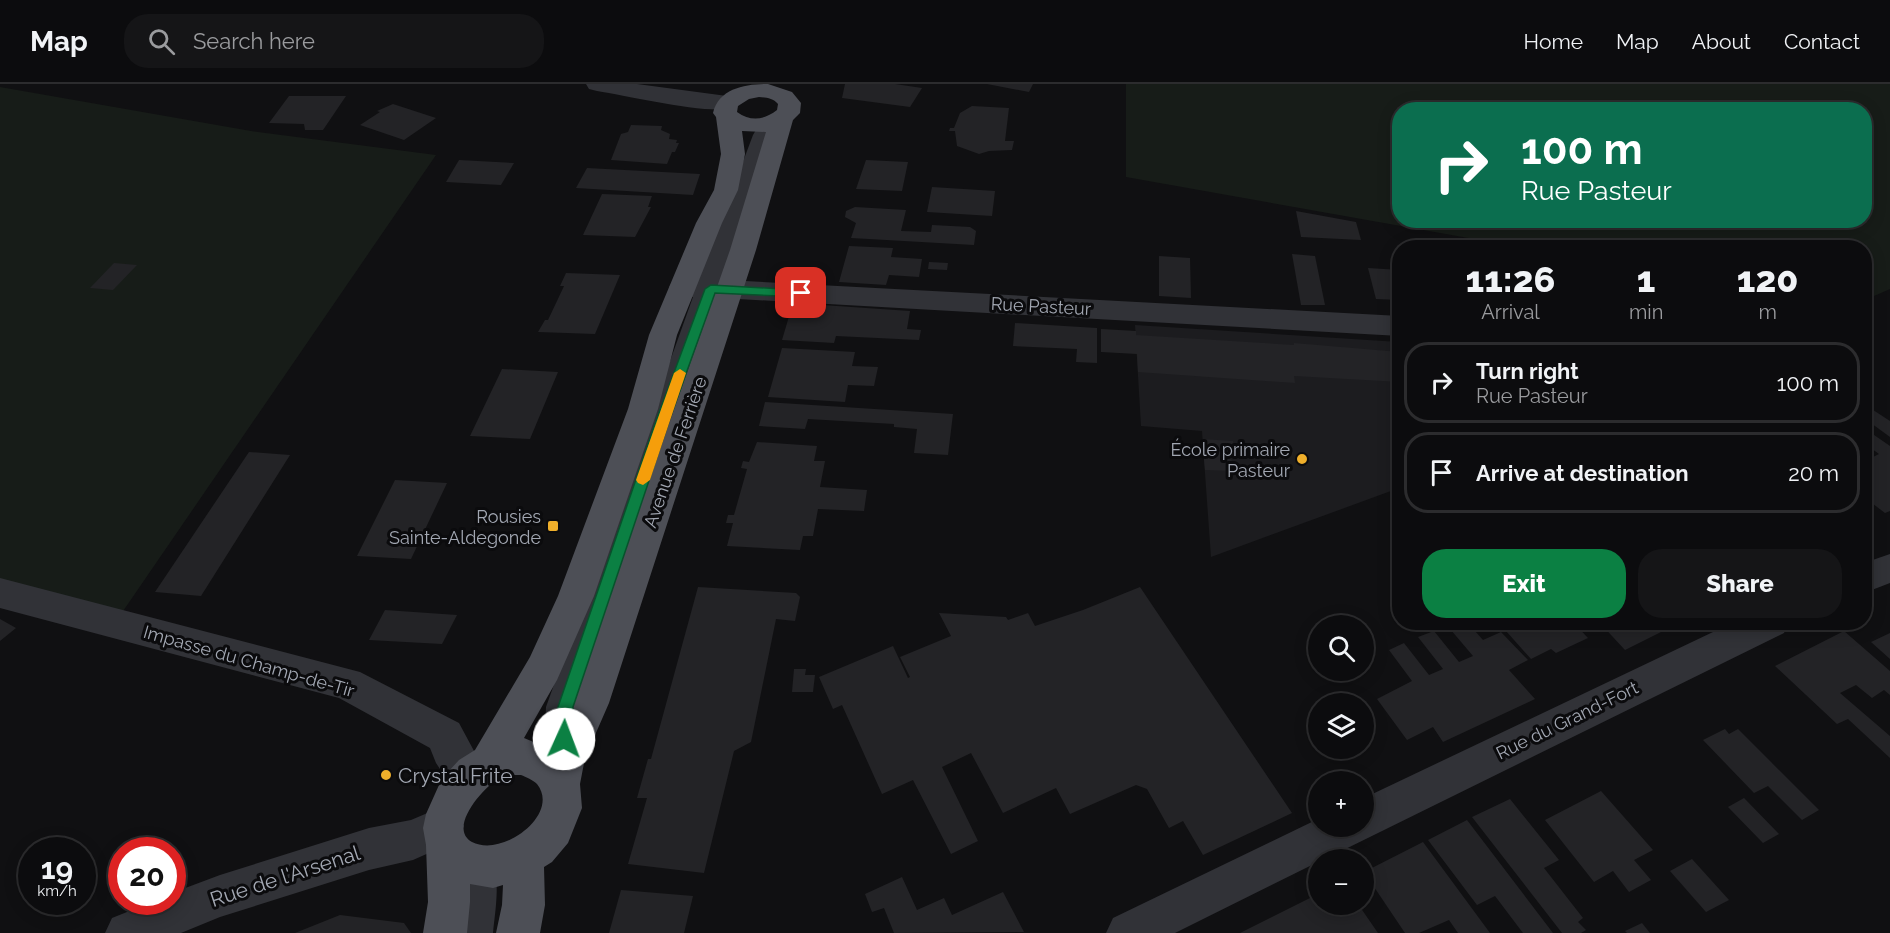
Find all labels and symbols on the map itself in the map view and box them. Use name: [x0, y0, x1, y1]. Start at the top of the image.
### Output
pin: [775, 267, 826, 318]
street label: Rue Pasteur: [990, 293, 1092, 319]
street label: Avenue de Ferrière: [639, 373, 711, 530]
place label: École primaire Pasteur: [1171, 438, 1291, 481]
marker: École primaire Pasteur: [1295, 452, 1309, 466]
place label: Rousies Sainte-Aldegonde: [389, 506, 541, 548]
marker: Rousies Sainte-Aldegonde: [546, 519, 560, 533]
street label: Impasse du Champ-de-Tir: [141, 621, 357, 701]
street label: Rue du Grand-Fort: [1493, 677, 1641, 763]
position arrow: [532, 707, 596, 771]
place label: Crystal Frite: [398, 763, 513, 788]
marker: Crystal Frite: [379, 768, 393, 782]
speed limit sign: 20: [108, 837, 186, 915]
street label: Rue de l'Arsenal: [207, 840, 363, 912]

